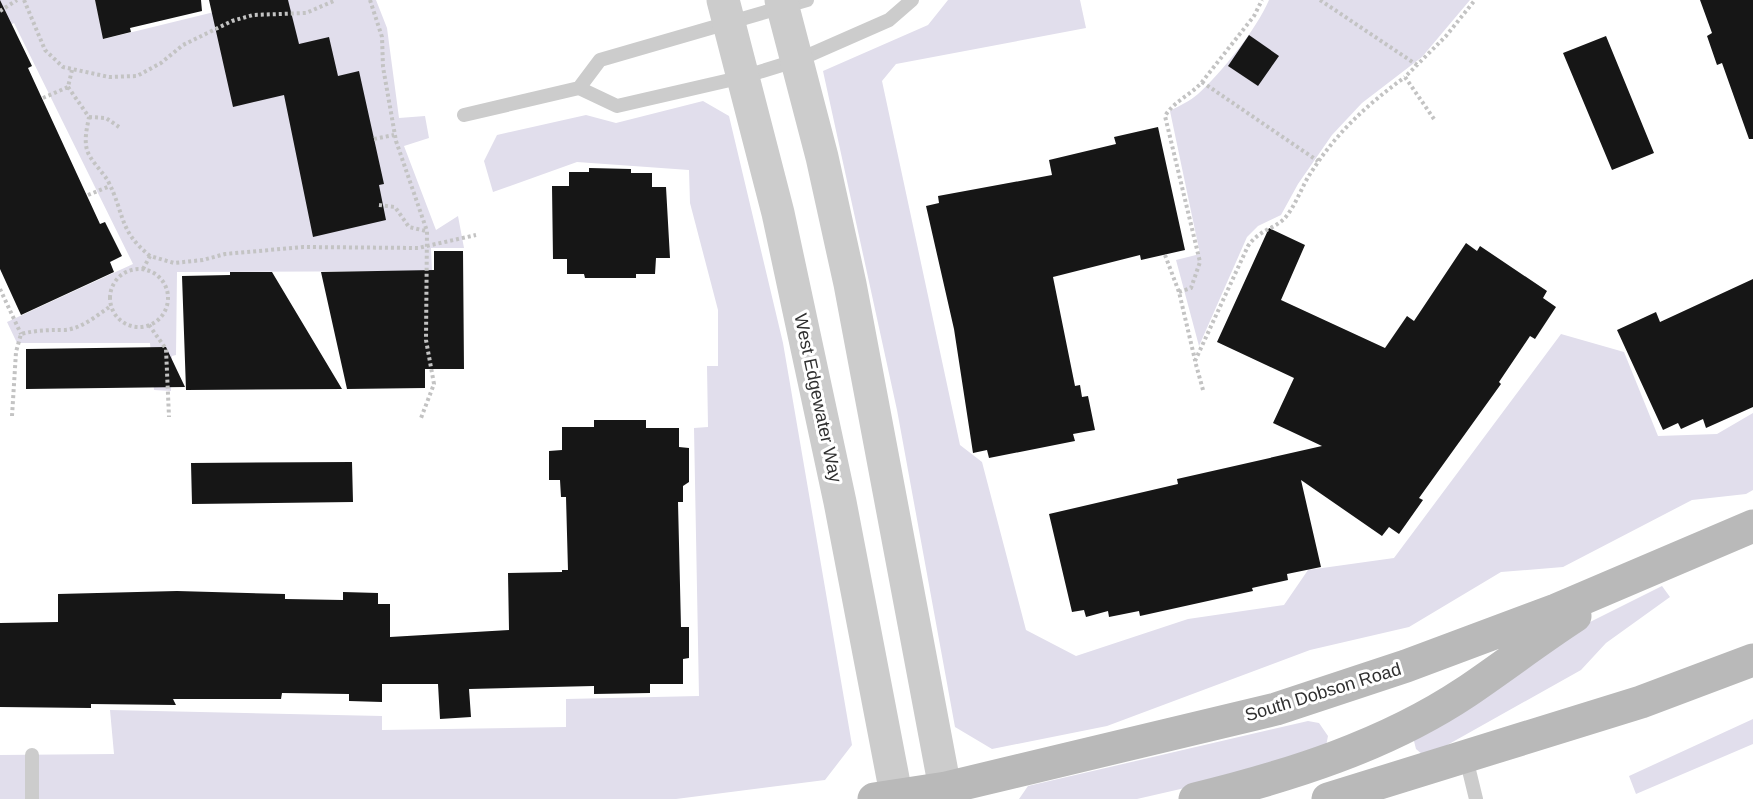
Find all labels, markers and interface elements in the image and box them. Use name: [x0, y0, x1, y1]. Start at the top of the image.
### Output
street label: West Edgewater Way: [790, 312, 846, 484]
street label: South Dobson Road: [1243, 659, 1403, 725]

